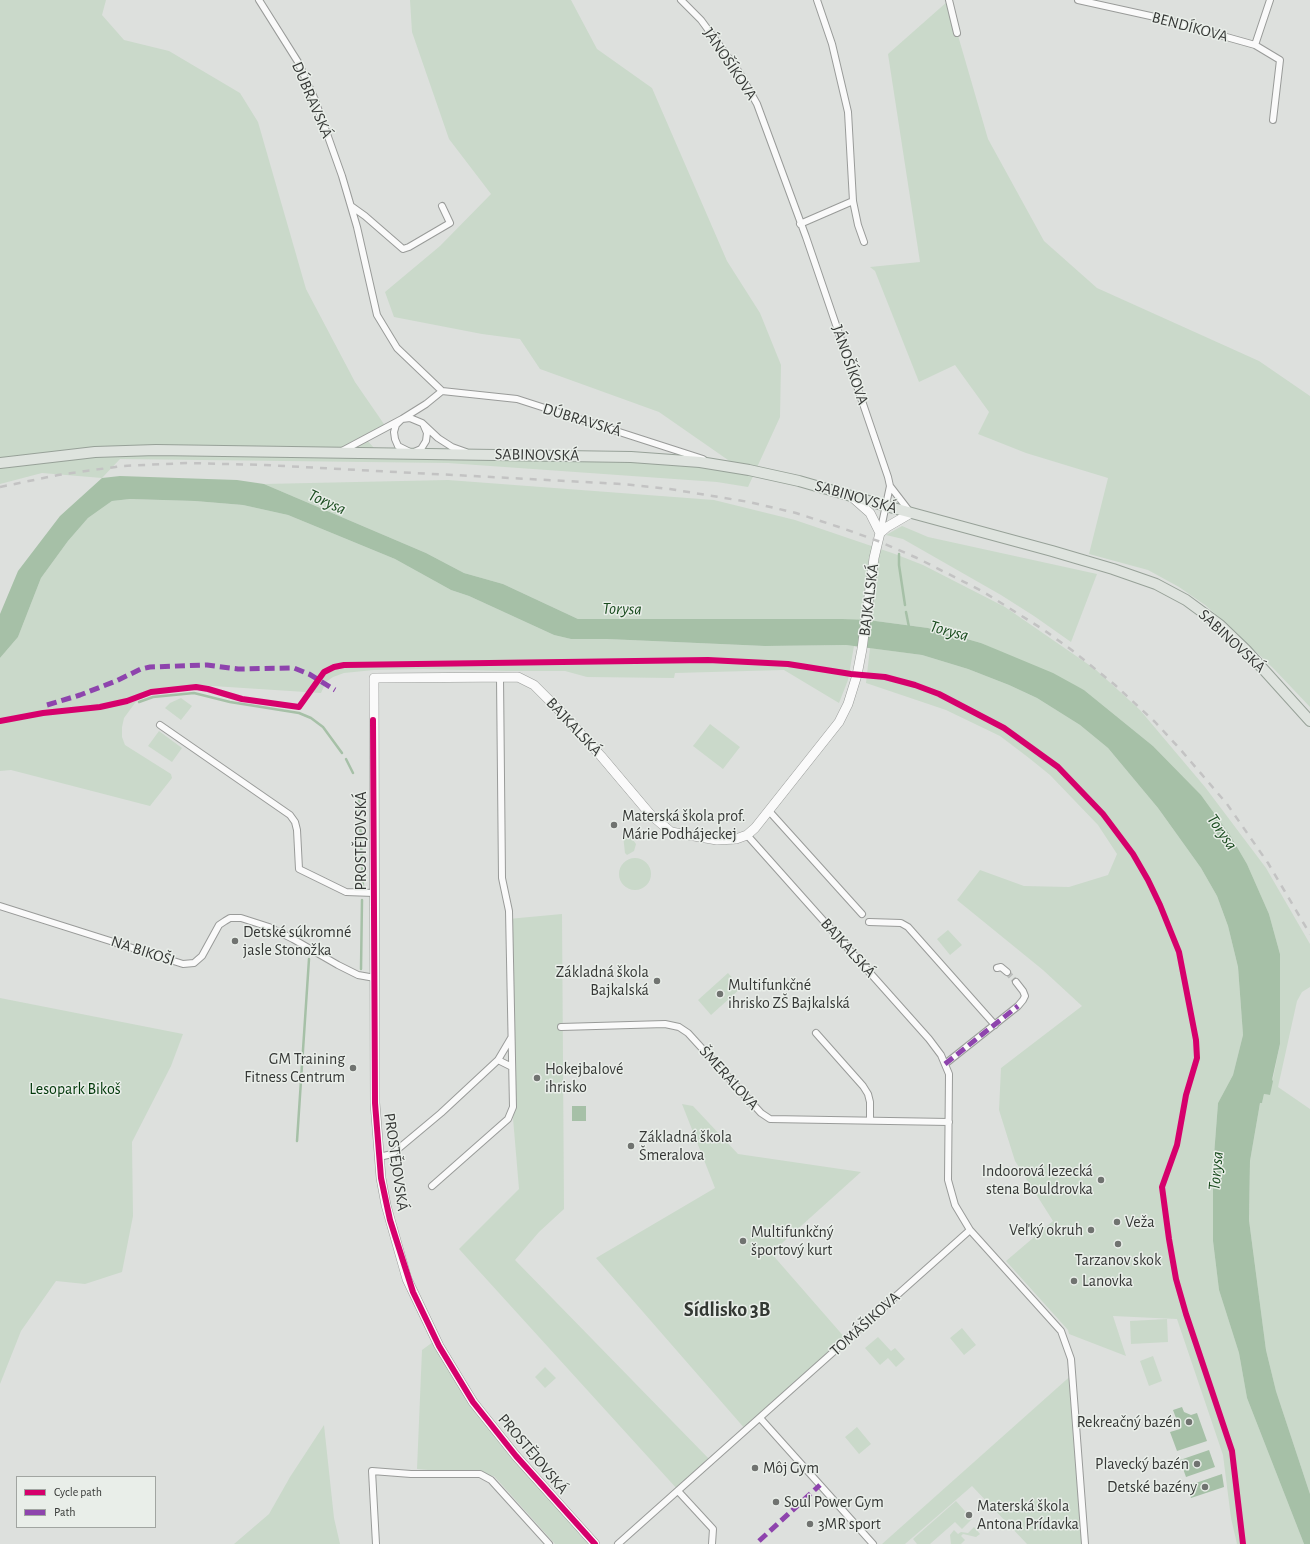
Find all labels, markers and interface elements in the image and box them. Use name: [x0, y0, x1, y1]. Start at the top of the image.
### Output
street label: BENDÍKOVA: [1150, 8, 1230, 46]
street label: JÁNOŠÍKOVA: [699, 24, 761, 104]
street label: DÚBRAVSKÁ: [287, 59, 337, 141]
street label: JÁNOŠÍKOVA: [827, 323, 873, 407]
street label: DÚBRAVSKÁ: [540, 399, 624, 441]
street label: SABINOVSKÁ: [495, 445, 579, 465]
street label: SABINOVSKÁ: [813, 476, 899, 518]
water label: Torysa: [305, 485, 349, 519]
street label: BAJKALSKÁ: [855, 563, 883, 637]
water label: Torysa: [602, 598, 642, 620]
street label: SABINOVSKÁ: [1195, 605, 1269, 677]
water label: Torysa: [927, 616, 971, 646]
street label: BAJKALSKÁ: [542, 694, 606, 760]
street label: PROSTĚJOVSKÁ: [351, 792, 371, 890]
place label: Materská škola prof. Márie Podhájeckej: [622, 806, 746, 844]
water label: Torysa: [1202, 810, 1242, 854]
marker: Materská škola prof. Márie Podhájeckej: [609, 820, 619, 830]
street label: BAJKALSKÁ: [816, 914, 880, 982]
place label: Detské súkromné jasle Stonožka: [243, 922, 351, 960]
street label: NA BIKOŠI: [109, 932, 177, 970]
marker: Detské súkromné jasle Stonožka: [230, 936, 240, 946]
place label: Základná škola Bajkalská: [556, 962, 649, 1000]
place label: Multifunkčné ihrisko ZŠ Bajkalská: [728, 975, 850, 1013]
marker: Základná škola Bajkalská: [652, 976, 662, 986]
marker: Multifunkčné ihrisko ZŠ Bajkalská: [715, 989, 725, 999]
street label: ŠMERALOVA: [695, 1042, 763, 1114]
place label: GM Training Fitness Centrum: [244, 1049, 345, 1087]
place label: Hokejbalové ihrisko: [545, 1059, 623, 1097]
marker: GM Training Fitness Centrum: [348, 1063, 358, 1073]
marker: Hokejbalové ihrisko: [532, 1073, 542, 1083]
park label: Lesopark Bikoš: [29, 1079, 121, 1099]
street label: PROSTĚJOVSKÁ: [380, 1112, 412, 1212]
place label: Základná škola Šmeralova: [639, 1127, 732, 1165]
marker: Základná škola Šmeralova: [626, 1141, 636, 1151]
water label: Torysa: [1204, 1150, 1228, 1192]
place label: Indoorová lezecká stena Bouldrovka: [982, 1161, 1093, 1199]
marker: Indoorová lezecká stena Bouldrovka: [1096, 1175, 1106, 1185]
place label: Veža: [1125, 1212, 1155, 1232]
marker: Veža: [1112, 1217, 1122, 1227]
place label: Veľký okruh: [1009, 1220, 1083, 1240]
place label: Multifunkčný športový kurt: [751, 1222, 834, 1260]
marker: Veľký okruh: [1086, 1225, 1096, 1235]
marker: Multifunkčný športový kurt: [738, 1236, 748, 1246]
marker: Tarzanov skok: [1113, 1239, 1123, 1249]
place label: Tarzanov skok: [1075, 1250, 1161, 1270]
place label: Lanovka: [1082, 1271, 1133, 1291]
marker: Lanovka: [1069, 1276, 1079, 1286]
street label: TOMÁŠIKOVA: [826, 1288, 904, 1360]
district label: Sídlisko 3B: [684, 1298, 770, 1322]
street label: PROSTĚJOVSKÁ: [494, 1410, 572, 1498]
place label: Rekreačný bazén: [1077, 1412, 1181, 1432]
marker: Rekreačný bazén: [1184, 1417, 1194, 1427]
place label: Plavecký bazén: [1095, 1454, 1189, 1474]
place label: Môj Gym: [763, 1458, 819, 1478]
marker: Plavecký bazén: [1192, 1459, 1202, 1469]
marker: Môj Gym: [750, 1463, 760, 1473]
legend: [16, 1476, 156, 1528]
place label: Detské bazény: [1107, 1477, 1197, 1497]
marker: Detské bazény: [1200, 1482, 1210, 1492]
text: Cycle path: [54, 1486, 102, 1498]
place label: Soul Power Gym: [784, 1492, 884, 1512]
place label: Materská škola Antona Prídavka: [977, 1496, 1079, 1534]
marker: Soul Power Gym: [771, 1497, 781, 1507]
text: Path: [54, 1506, 76, 1518]
marker: Materská škola Antona Prídavka: [964, 1510, 974, 1520]
place label: 3MR sport: [818, 1514, 881, 1534]
marker: 3MR sport: [805, 1519, 815, 1529]

